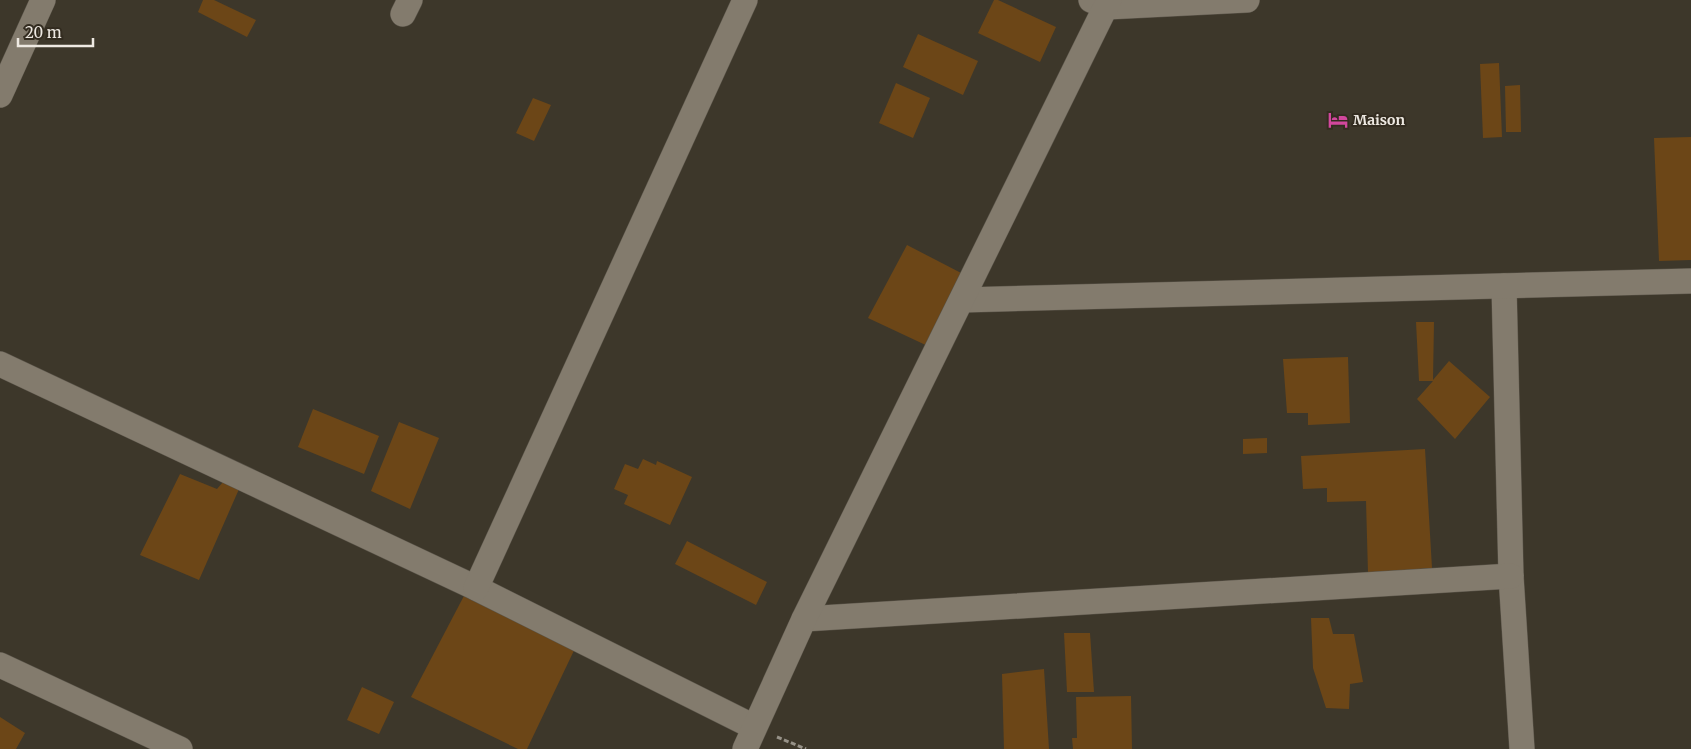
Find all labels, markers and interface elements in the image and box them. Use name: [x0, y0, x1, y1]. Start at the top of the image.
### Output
scale bar: [18, 15, 92, 47]
text: 20 m: [25, 23, 62, 42]
hotel icon: Maison: [1327, 109, 1349, 131]
place label: Maison: [1353, 111, 1405, 129]

